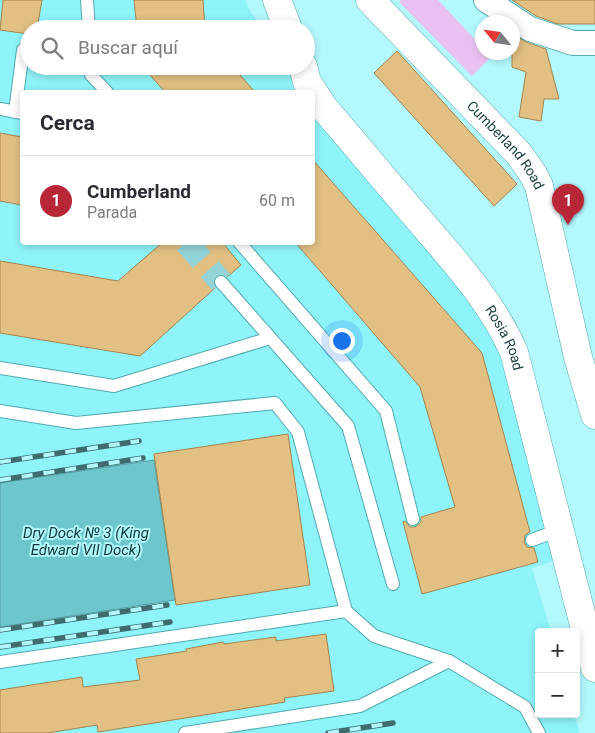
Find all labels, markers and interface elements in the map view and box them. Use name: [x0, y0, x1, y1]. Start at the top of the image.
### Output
north arrow: [475, 15, 520, 60]
search box: [20, 20, 315, 75]
icon: search: [38, 34, 66, 62]
text: Buscar aquí: [78, 36, 178, 59]
street label: Cumberland Road: [464, 97, 547, 192]
text: Cerca: [40, 111, 95, 135]
text: Cumberland: [87, 180, 191, 203]
pin: 1: [552, 184, 584, 225]
text: 1: [51, 191, 61, 210]
text: 60 m: [259, 191, 295, 210]
text: Parada: [87, 203, 137, 222]
street label: Rosia Road: [482, 302, 526, 372]
your location: [329, 328, 355, 354]
water label: Dry Dock № 3 (King Edward VII Dock): [23, 524, 149, 559]
map controls: [535, 628, 580, 718]
button: +: [535, 628, 580, 673]
button: −: [535, 673, 580, 718]

